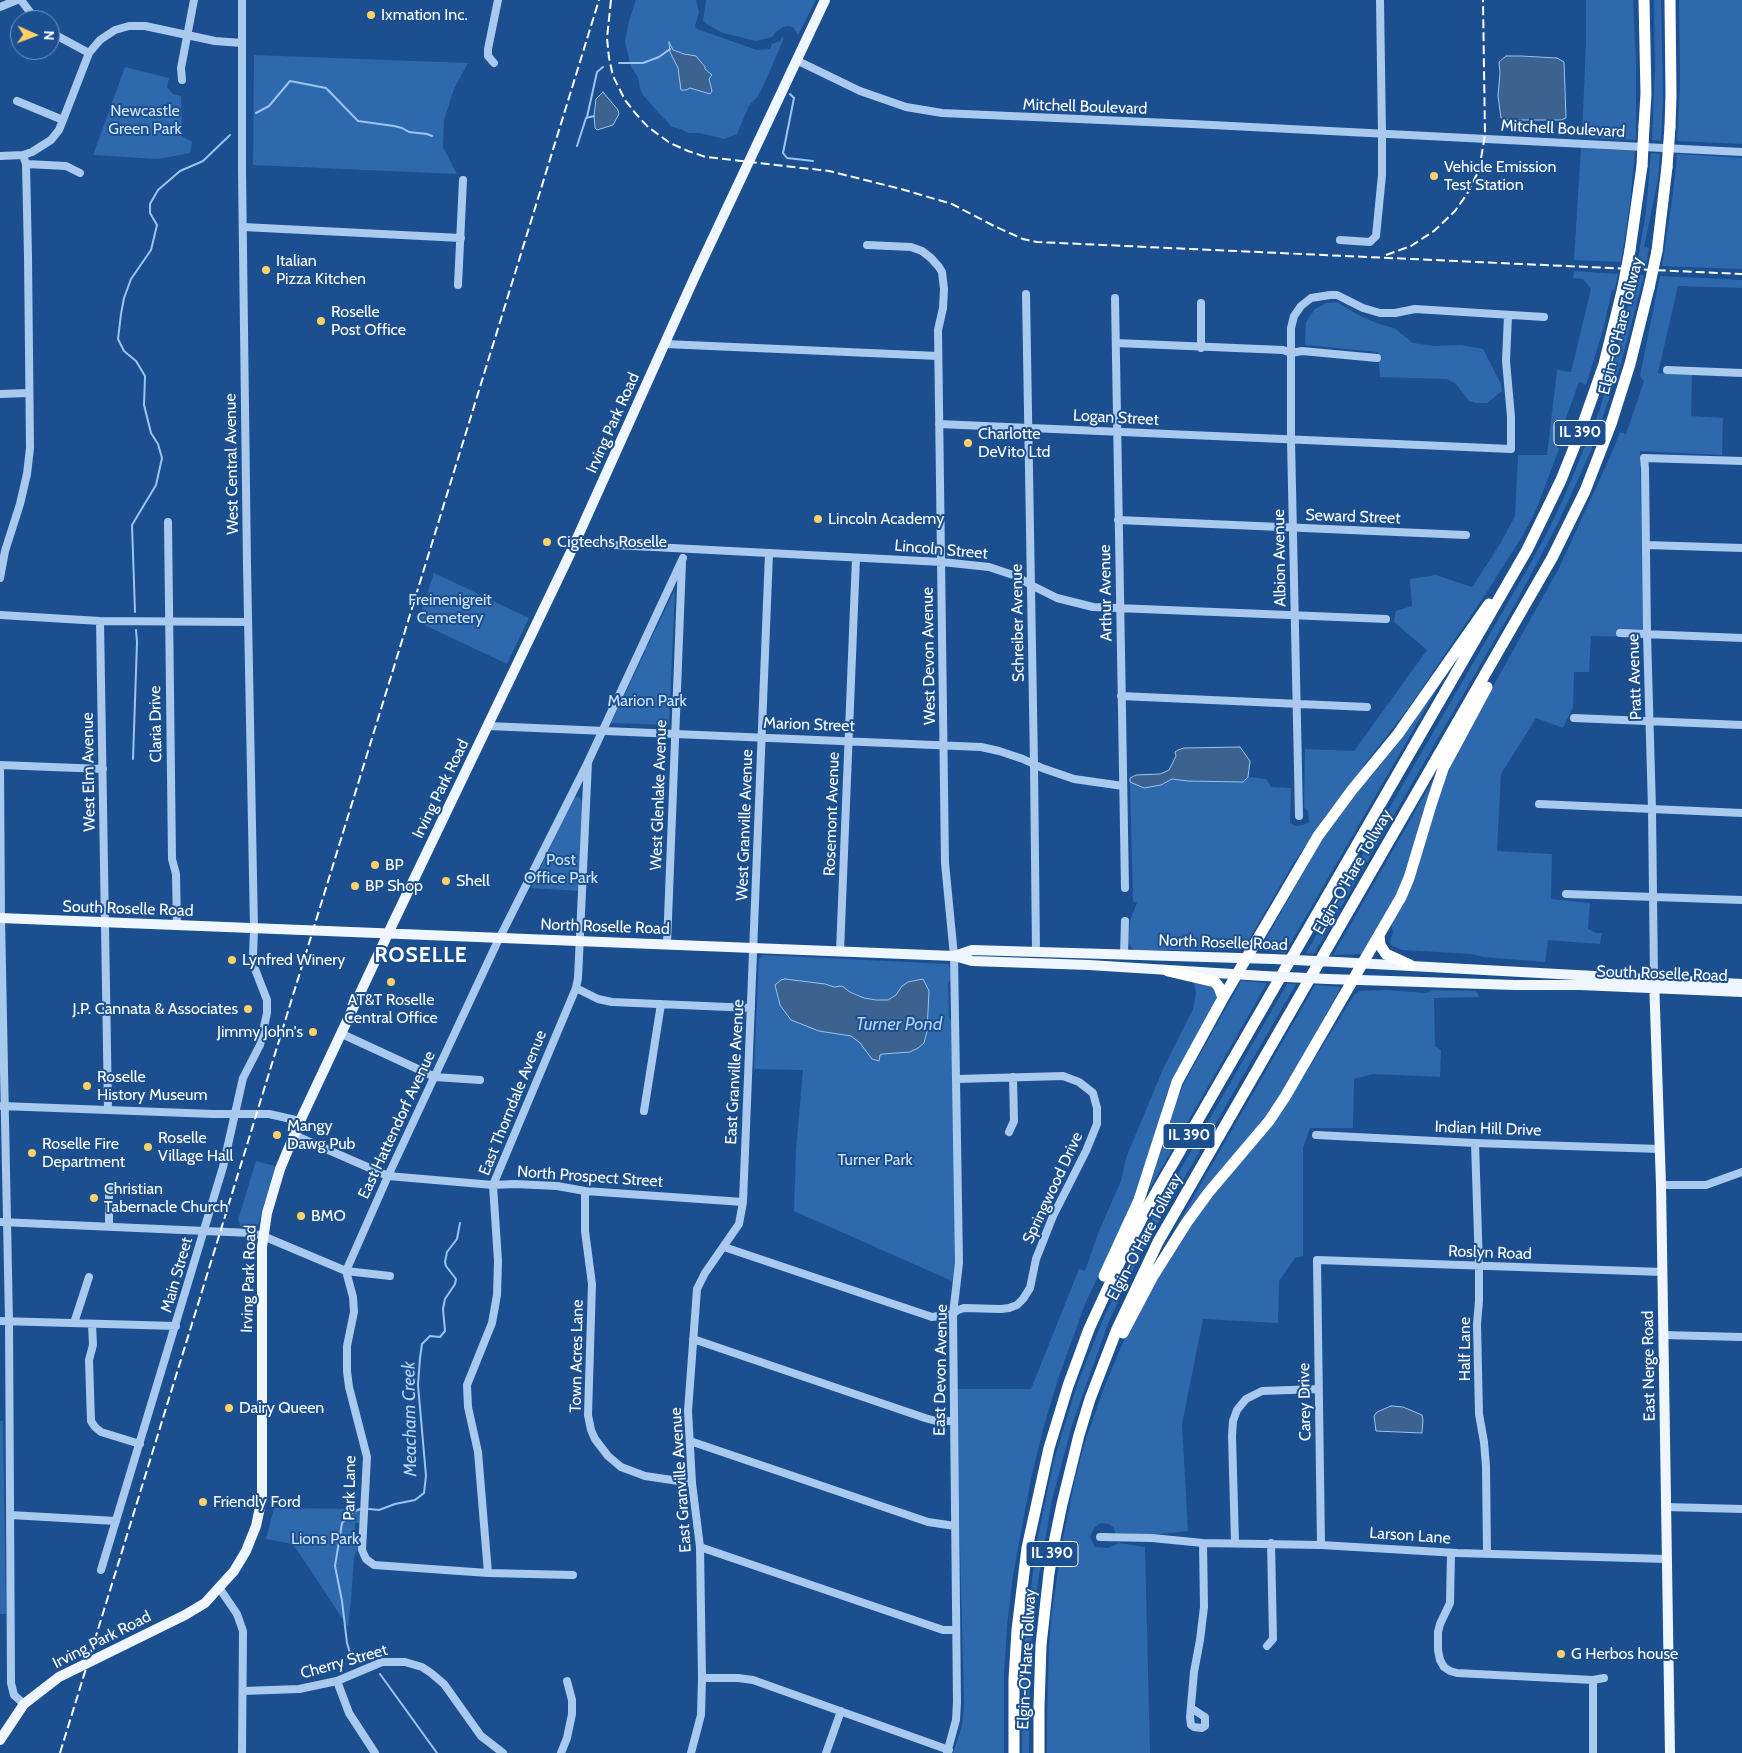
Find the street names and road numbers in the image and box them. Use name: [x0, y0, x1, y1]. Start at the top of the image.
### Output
street label: Mitchell Boulevard: [1022, 95, 1148, 119]
street label: Mitchell Boulevard: [1500, 116, 1626, 142]
street label: Elgin-O'Hare Tollway: [1595, 255, 1647, 397]
street label: Irving Park Road: [582, 370, 644, 476]
street label: West Central Avenue: [221, 393, 243, 535]
street label: Logan Street: [1073, 406, 1159, 430]
road number: IL 390: [1554, 420, 1606, 446]
street label: Seward Street: [1305, 506, 1401, 528]
street label: Albion Avenue: [1270, 509, 1290, 607]
street label: Lincoln Street: [893, 536, 989, 564]
street label: Arthur Avenue: [1096, 544, 1116, 642]
street label: Schreiber Avenue: [1007, 564, 1029, 682]
street label: West Devon Avenue: [918, 587, 940, 725]
street label: Pratt Avenue: [1624, 633, 1646, 721]
street label: Claria Drive: [146, 685, 166, 763]
street label: West Elm Avenue: [78, 712, 100, 832]
street label: Marion Street: [763, 714, 855, 736]
street label: West Glenlake Avenue: [647, 719, 671, 871]
street label: Irving Park Road: [409, 736, 473, 842]
street label: West Granville Avenue: [733, 749, 757, 901]
street label: Rosemont Avenue: [820, 752, 844, 876]
street label: Elgin-O'Hare Tollway: [1309, 806, 1397, 938]
street label: South Roselle Road: [62, 897, 194, 921]
street label: North Roselle Road: [540, 915, 670, 939]
street label: North Roselle Road: [1158, 931, 1288, 955]
street label: South Roselle Road: [1596, 962, 1728, 986]
street label: East Granville Avenue: [722, 999, 748, 1145]
street label: East Thorndale Avenue: [475, 1028, 551, 1178]
street label: East Hattendorf Avenue: [354, 1048, 440, 1202]
street label: Indian Hill Drive: [1434, 1118, 1542, 1140]
road number: IL 390: [1163, 1124, 1215, 1148]
street label: Springwood Drive: [1019, 1129, 1087, 1247]
street label: North Prospect Street: [516, 1162, 664, 1192]
street label: Elgin-O'Hare Tollway: [1103, 1170, 1187, 1304]
street label: Irving Park Road: [238, 1225, 260, 1333]
street label: Main Street: [157, 1235, 197, 1315]
street label: Roslyn Road: [1448, 1242, 1532, 1264]
street label: Town Acres Lane: [566, 1299, 588, 1413]
street label: East Devon Avenue: [930, 1304, 952, 1436]
street label: East Nerge Road: [1638, 1310, 1660, 1422]
street label: Half Lane: [1455, 1317, 1475, 1381]
street label: Carey Drive: [1295, 1363, 1315, 1441]
street label: East Granville Avenue: [666, 1407, 696, 1553]
street label: Park Lane: [340, 1455, 360, 1521]
street label: Larson Lane: [1369, 1524, 1451, 1548]
road number: IL 390: [1026, 1542, 1078, 1566]
street label: Elgin-O'Hare Tollway: [1014, 1588, 1040, 1730]
street label: Irving Park Road: [50, 1607, 154, 1673]
street label: Cherry Street: [298, 1640, 390, 1684]

